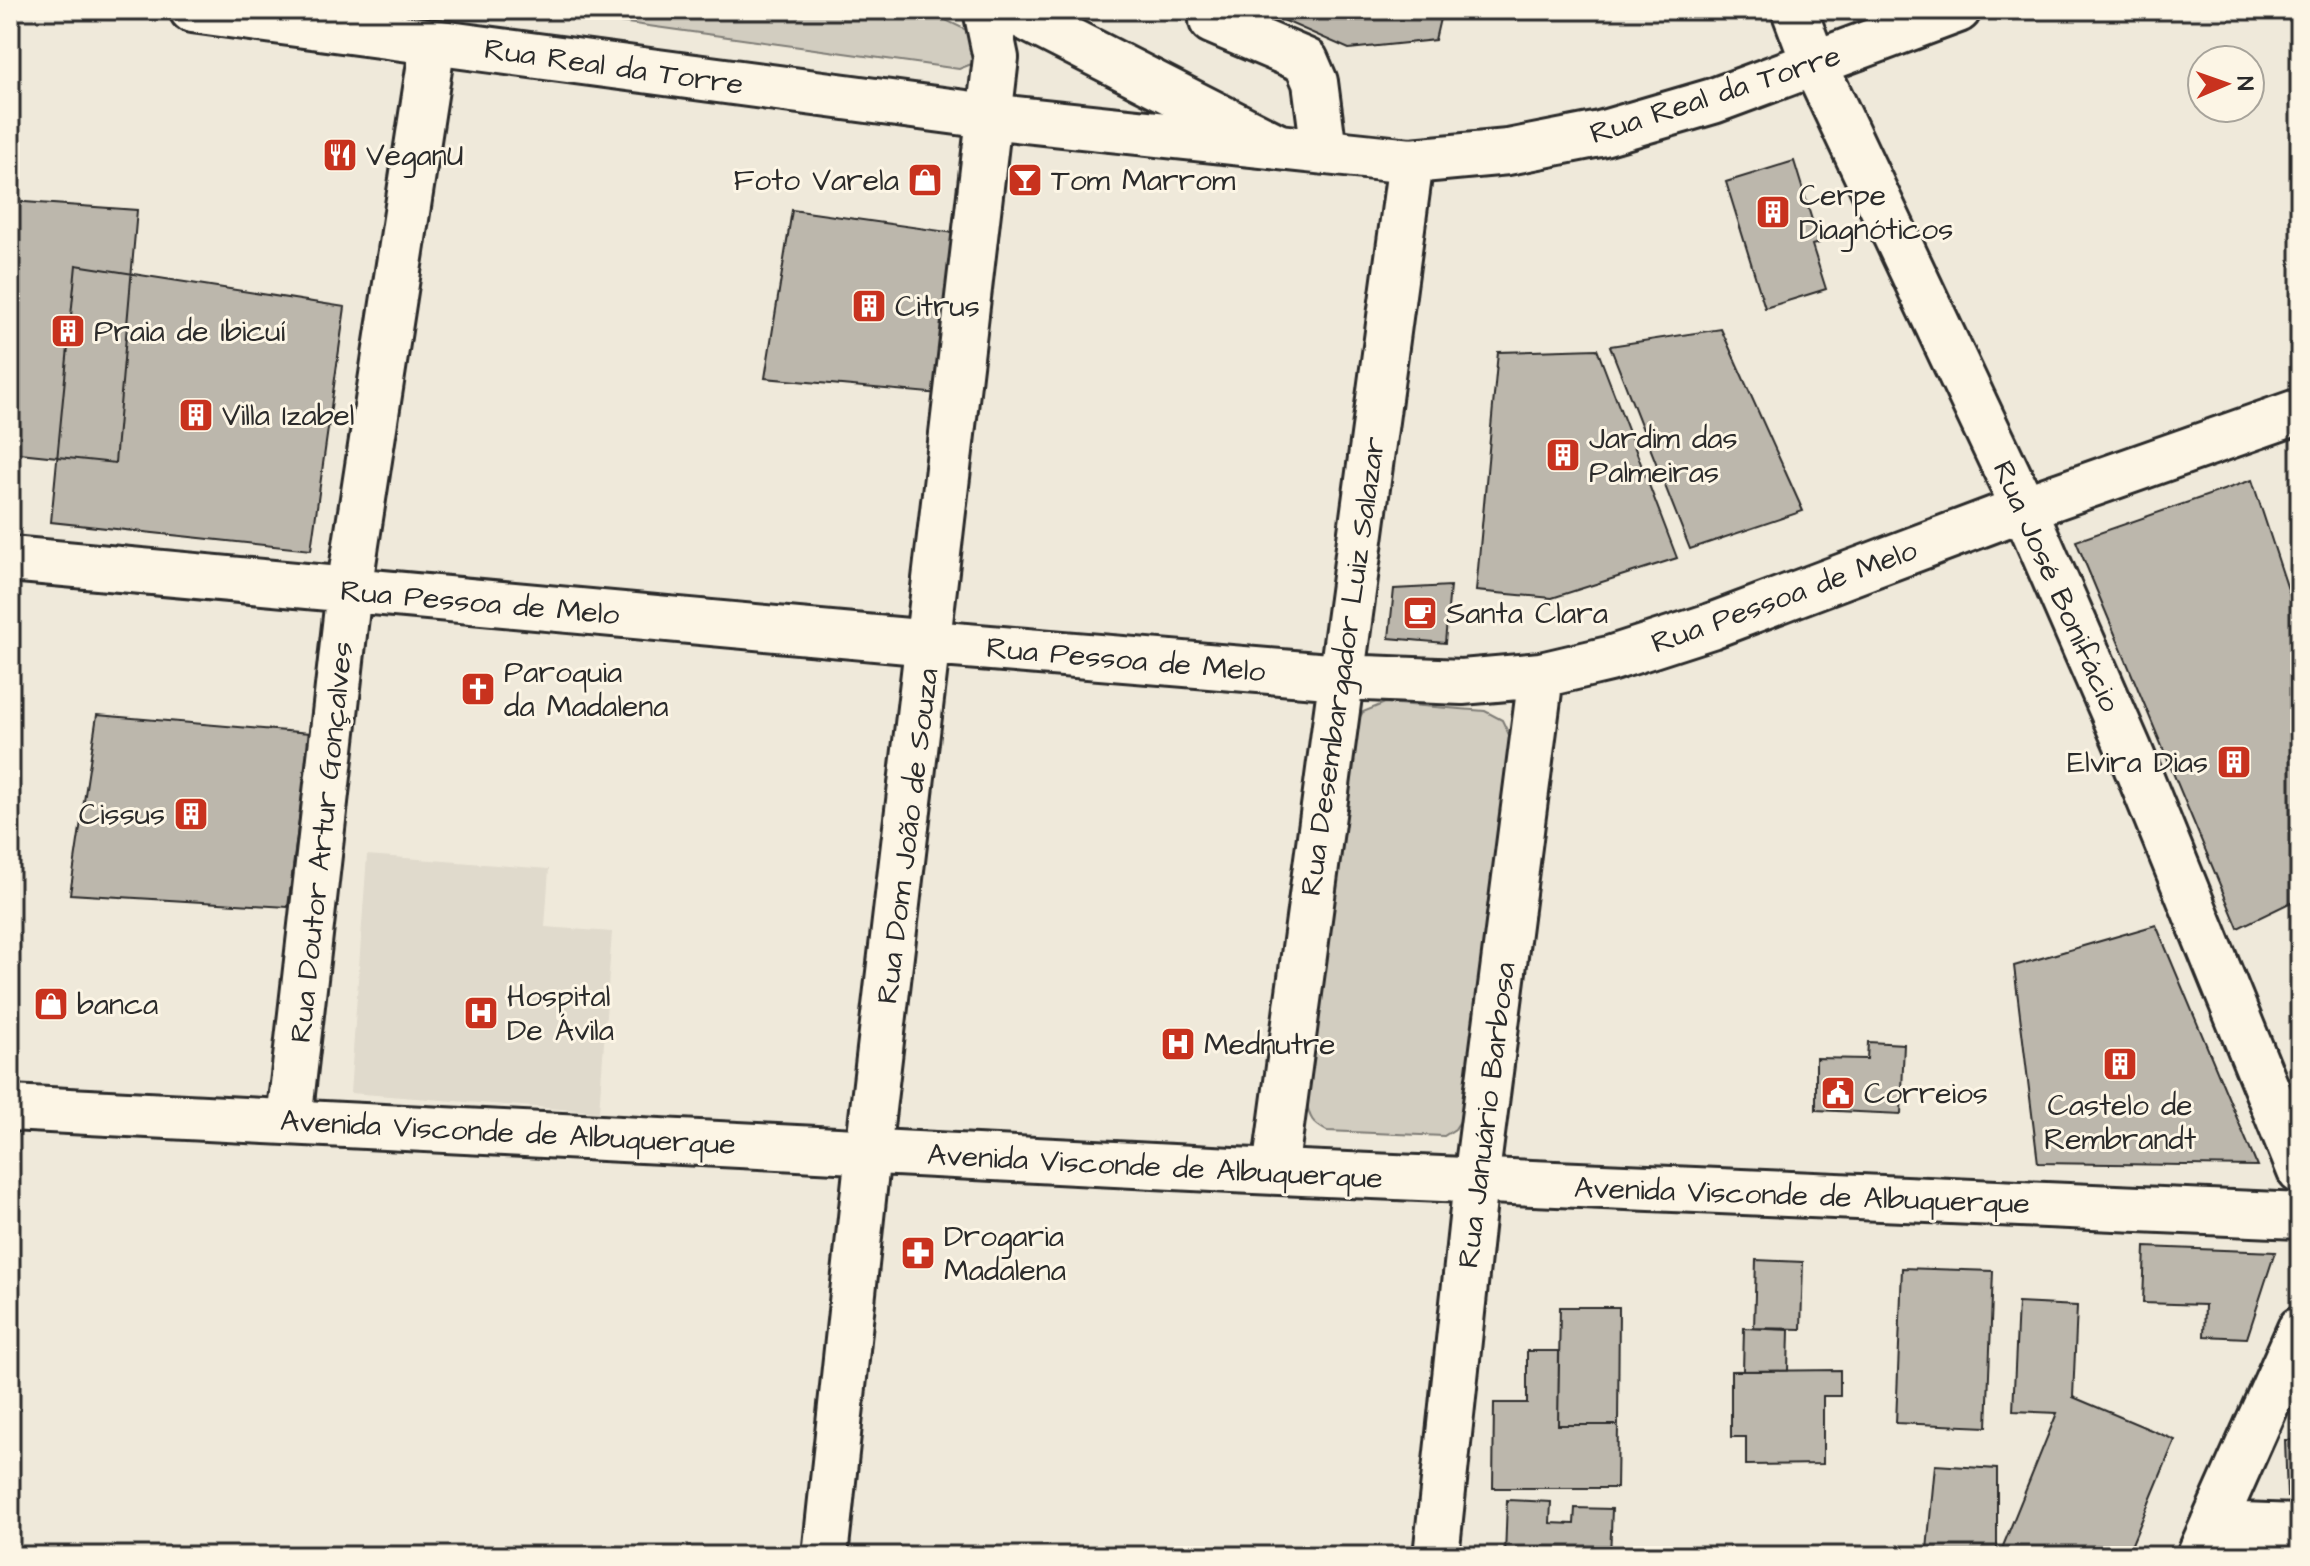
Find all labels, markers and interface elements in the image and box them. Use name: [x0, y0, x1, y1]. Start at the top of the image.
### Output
street label: Rua Real da Torre: [482, 28, 746, 106]
street label: Rua Real da Torre: [1585, 35, 1846, 155]
north arrow: [2186, 44, 2266, 124]
text: N: [2229, 76, 2260, 91]
place label: VeganU: [366, 135, 464, 178]
restaurant icon: VeganU: [321, 136, 359, 174]
place label: Foto Varela: [734, 160, 899, 202]
place label: Tom Marrom: [1051, 160, 1236, 202]
shop icon: Foto Varela: [906, 161, 944, 199]
bar icon: Tom Marrom: [1006, 161, 1044, 199]
place label: Cerpe Diagnóticos: [1799, 175, 1953, 252]
building icon: Cerpe Diagnóticos: [1754, 193, 1792, 231]
place label: Citrus: [895, 286, 980, 328]
building icon: Citrus: [850, 287, 888, 325]
place label: Praia de Ibicuí: [94, 311, 286, 353]
building icon: Praia de Ibicuí: [49, 312, 87, 350]
place label: Villa Izabel: [222, 395, 355, 437]
building icon: Villa Izabel: [177, 396, 215, 434]
place label: Jardim das Palmeiras: [1589, 418, 1738, 494]
street label: Rua Desembargador Luiz Salazar: [1290, 434, 1397, 898]
building icon: Jardim das Palmeiras: [1544, 436, 1582, 474]
street label: Rua José Bonifácio: [1982, 454, 2130, 719]
street label: Rua Pessoa de Melo: [1646, 529, 1923, 665]
street label: Rua Pessoa de Melo: [339, 570, 621, 636]
place label: Santa Clara: [1446, 593, 1608, 635]
cafe icon: Santa Clara: [1401, 594, 1439, 632]
street label: Rua Pessoa de Melo: [985, 627, 1267, 693]
street label: Rua Doutor Artur Gonçalves: [280, 639, 364, 1045]
place label: Paroquia da Madalena: [504, 652, 669, 728]
street label: Rua Dom João de Souza: [867, 666, 949, 1006]
church icon: Paroquia da Madalena: [459, 670, 497, 708]
place label: Elvira Dias: [2067, 742, 2208, 784]
building icon: Elvira Dias: [2215, 743, 2253, 781]
place label: Cissus: [79, 794, 165, 836]
building icon: Cissus: [172, 795, 210, 833]
street label: Rua Januário Barbosa: [1447, 960, 1527, 1270]
place label: Hospital De Ávila: [507, 976, 614, 1052]
place label: banca: [77, 984, 158, 1026]
shop icon: banca: [32, 985, 70, 1023]
hospital icon: Hospital De Ávila: [462, 994, 500, 1032]
place label: Mednutre: [1204, 1024, 1336, 1066]
hospital icon: Mednutre: [1159, 1025, 1197, 1063]
building icon: Castelo de Rembrandt: [2101, 1045, 2139, 1083]
place label: Correios: [1864, 1073, 1988, 1115]
public building icon: Correios: [1819, 1074, 1857, 1112]
place label: Castelo de Rembrandt: [2044, 1085, 2196, 1161]
street label: Avenida Visconde de Albuquerque: [279, 1100, 737, 1166]
street label: Avenida Visconde de Albuquerque: [926, 1134, 1384, 1200]
street label: Avenida Visconde de Albuquerque: [1573, 1167, 2031, 1225]
place label: Drogaria Madalena: [944, 1216, 1066, 1292]
pharmacy icon: Drogaria Madalena: [899, 1234, 937, 1272]

